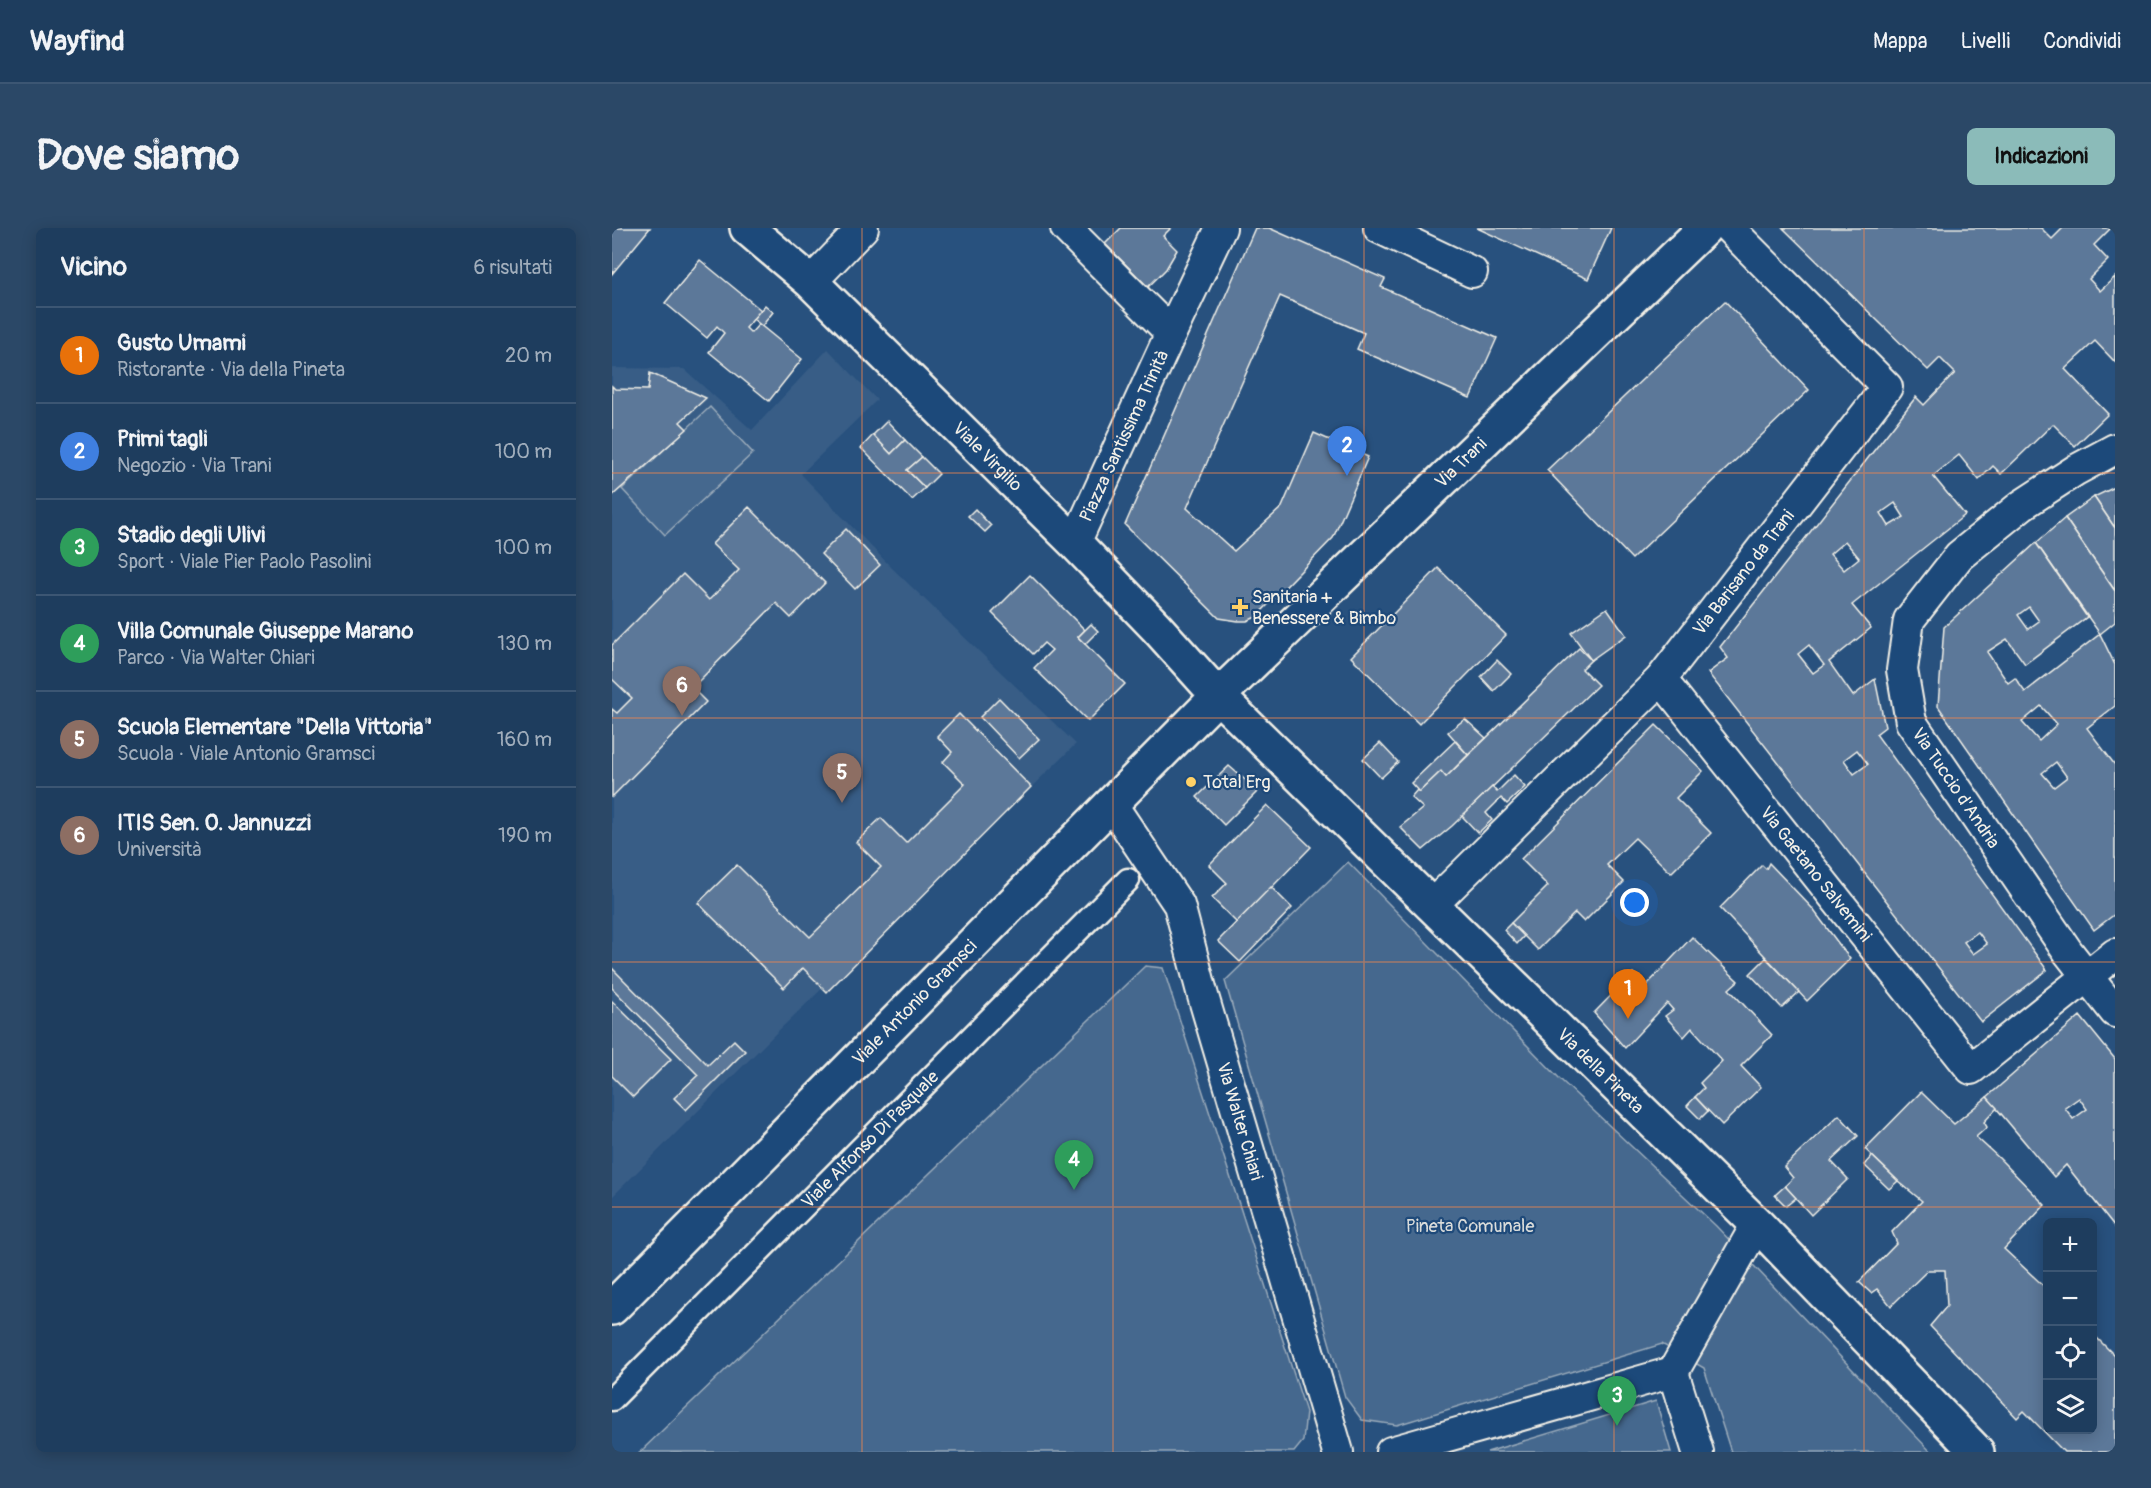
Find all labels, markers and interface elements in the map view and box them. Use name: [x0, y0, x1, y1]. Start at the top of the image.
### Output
text: Wayfind: [30, 24, 125, 59]
text: Mappa: [1873, 28, 1927, 55]
text: Livelli: [1960, 28, 2010, 55]
text: Condividi: [2043, 28, 2121, 55]
button: Indicazioni: [1967, 128, 2115, 185]
text: Dove siamo: [36, 130, 239, 182]
text: Vicino: [60, 251, 127, 283]
text: 6 risultati: [474, 255, 552, 280]
text: Gusto Umami: [117, 329, 246, 357]
text: 1: [76, 343, 83, 368]
text: 20 m: [505, 343, 552, 368]
street label: Piazza Santissima Trinità: [1075, 347, 1174, 525]
text: Ristorante · Via della Pineta: [117, 357, 345, 382]
street label: Viale Virgilio: [947, 417, 1027, 497]
text: Primi tagli: [117, 425, 208, 453]
pin: 2: [1328, 426, 1366, 476]
street label: Via Trani: [1430, 433, 1492, 493]
text: 2: [74, 439, 85, 464]
text: 100 m: [495, 439, 552, 464]
text: Negozio · Via Trani: [117, 453, 271, 478]
street label: Via Barisano da Trani: [1688, 505, 1800, 640]
text: Stadio degli Ulivi: [117, 521, 265, 549]
text: 3: [74, 535, 85, 560]
text: 100 m: [495, 535, 552, 560]
text: Sport · Viale Pier Paolo Pasolini: [117, 549, 371, 574]
place label: Sanitaria + Benessere & Bimbo: [1252, 586, 1397, 630]
marker: Sanitaria + Benessere & Bimbo: [1233, 600, 1247, 614]
text: Villa Comunale Giuseppe Marano: [117, 617, 413, 645]
text: 4: [74, 631, 85, 656]
text: 130 m: [497, 631, 552, 656]
text: Parco · Via Walter Chiari: [117, 645, 315, 670]
pin: 6: [662, 666, 702, 716]
text: Scuola Elementare "Della Vittoria": [117, 713, 432, 741]
street label: Via Tuccio d'Andria: [1906, 723, 2005, 853]
text: 5: [74, 727, 85, 752]
text: 160 m: [497, 727, 552, 752]
text: Scuola · Viale Antonio Gramsci: [117, 741, 375, 766]
pin: 5: [822, 754, 862, 803]
place label: Total Erg: [1203, 771, 1271, 794]
marker: Total Erg: [1184, 775, 1198, 789]
street label: Via Gaetano Salvemini: [1755, 802, 1877, 947]
text: ITIS Sen. O. Jannuzzi: [117, 809, 311, 837]
text: 6: [74, 823, 85, 848]
text: 190 m: [498, 823, 552, 848]
text: Università: [117, 837, 201, 862]
your location: [1620, 888, 1649, 917]
street label: Viale Antonio Gramsci: [848, 935, 982, 1071]
pin: 1: [1608, 970, 1648, 1019]
street label: Via della Pineta: [1552, 1023, 1649, 1119]
street label: Via Walter Chiari: [1211, 1060, 1268, 1183]
street label: Viale Alfonso Di Pasquale: [797, 1066, 944, 1214]
pin: 4: [1054, 1140, 1094, 1190]
park label: Pineta Comunale: [1406, 1215, 1534, 1238]
map controls: [2043, 1218, 2097, 1434]
button: +: [2043, 1218, 2097, 1272]
button: −: [2043, 1272, 2097, 1326]
button: locate: [2043, 1326, 2097, 1380]
pin: 3: [1598, 1376, 1636, 1426]
button: layers: [2043, 1380, 2097, 1434]

